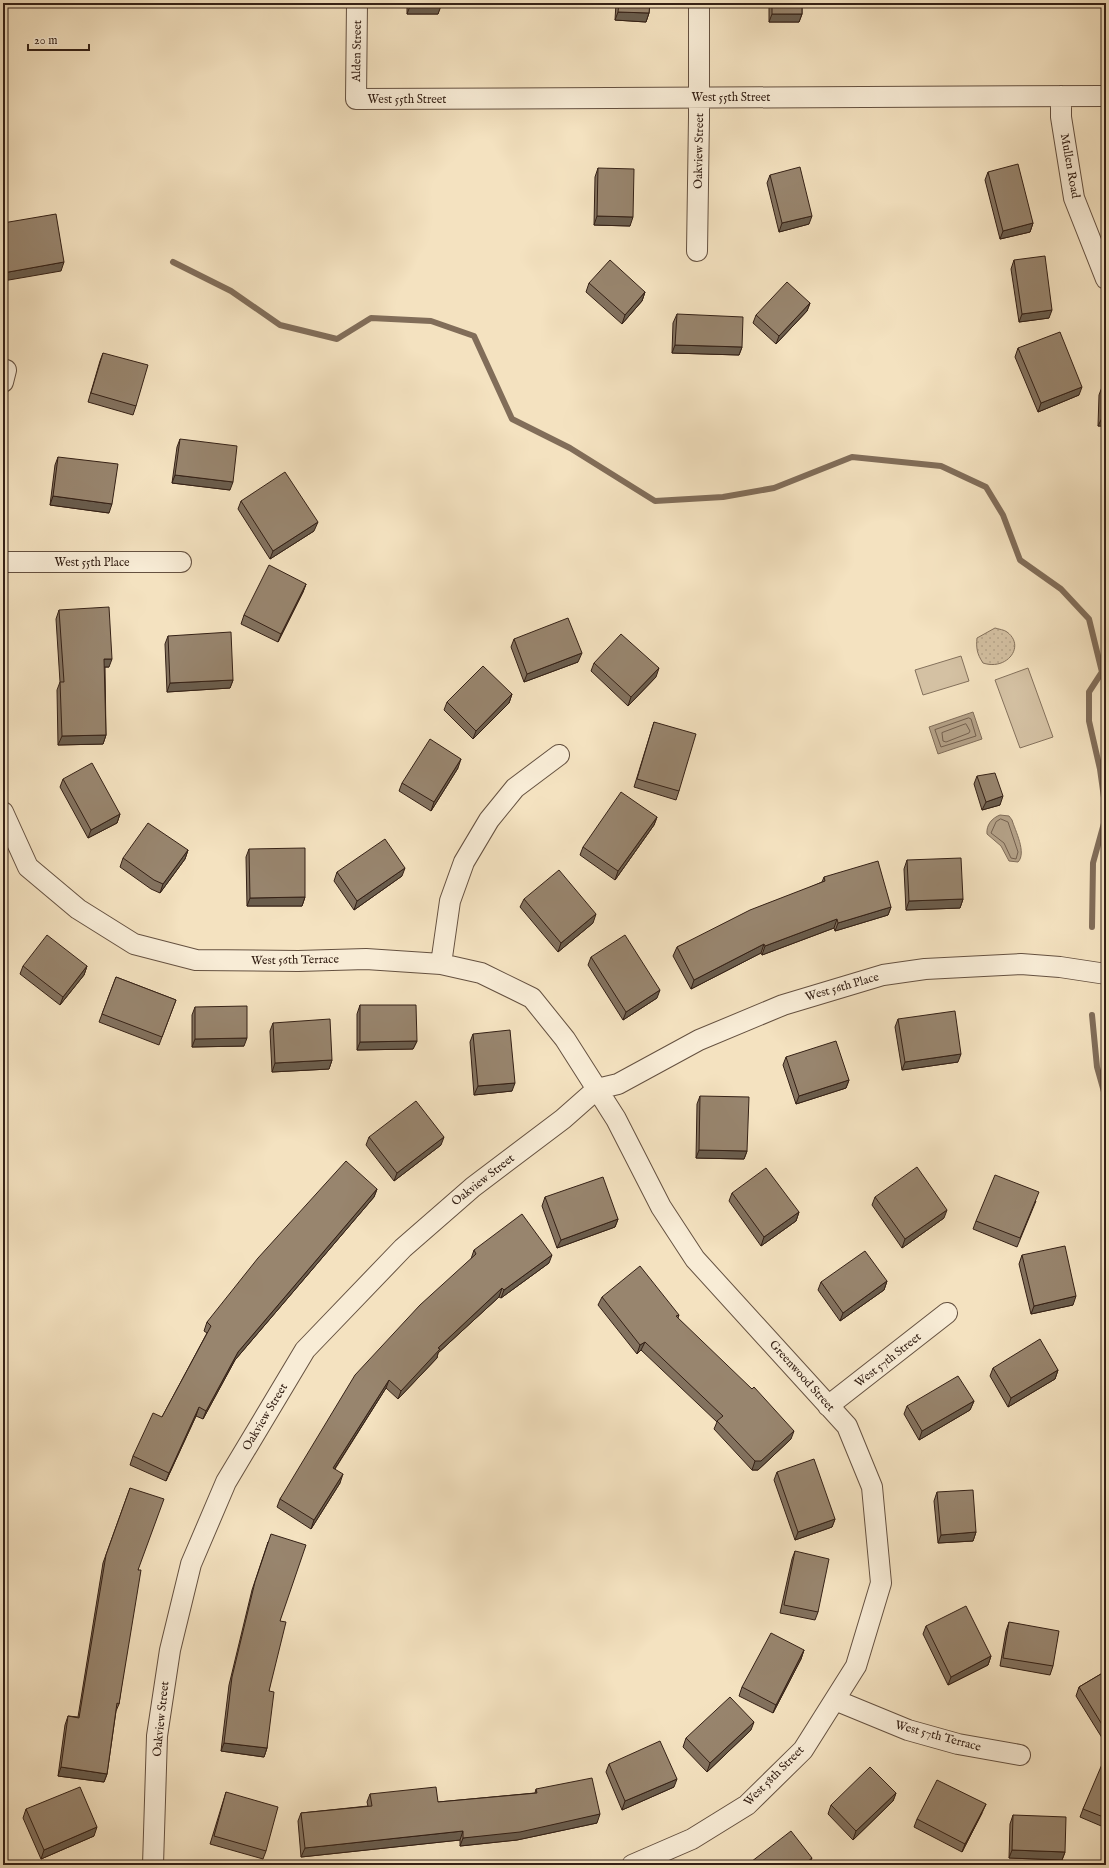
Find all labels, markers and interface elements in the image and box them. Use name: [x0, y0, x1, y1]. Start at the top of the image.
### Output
street label: Alden Street: [349, 20, 365, 83]
scale bar: [28, 26, 89, 52]
text: 20 m: [34, 33, 57, 48]
street label: West 55th Street: [692, 90, 770, 105]
street label: West 55th Street: [368, 92, 446, 107]
street label: Oakview Street: [691, 113, 707, 189]
street label: Mullen Road: [1057, 132, 1083, 200]
street label: West 55th Place: [54, 555, 130, 570]
street label: West 56th Terrace: [251, 952, 339, 968]
street label: West 56th Place: [803, 969, 881, 1005]
street label: Oakview Street: [449, 1151, 517, 1209]
street label: West 57th Street: [852, 1329, 924, 1391]
street label: Greenwood Street: [766, 1337, 838, 1415]
street label: Oakview Street: [239, 1381, 291, 1453]
street label: Oakview Street: [150, 1681, 172, 1757]
street label: West 57th Terrace: [893, 1717, 983, 1755]
street label: West 58th Street: [741, 1743, 807, 1809]

